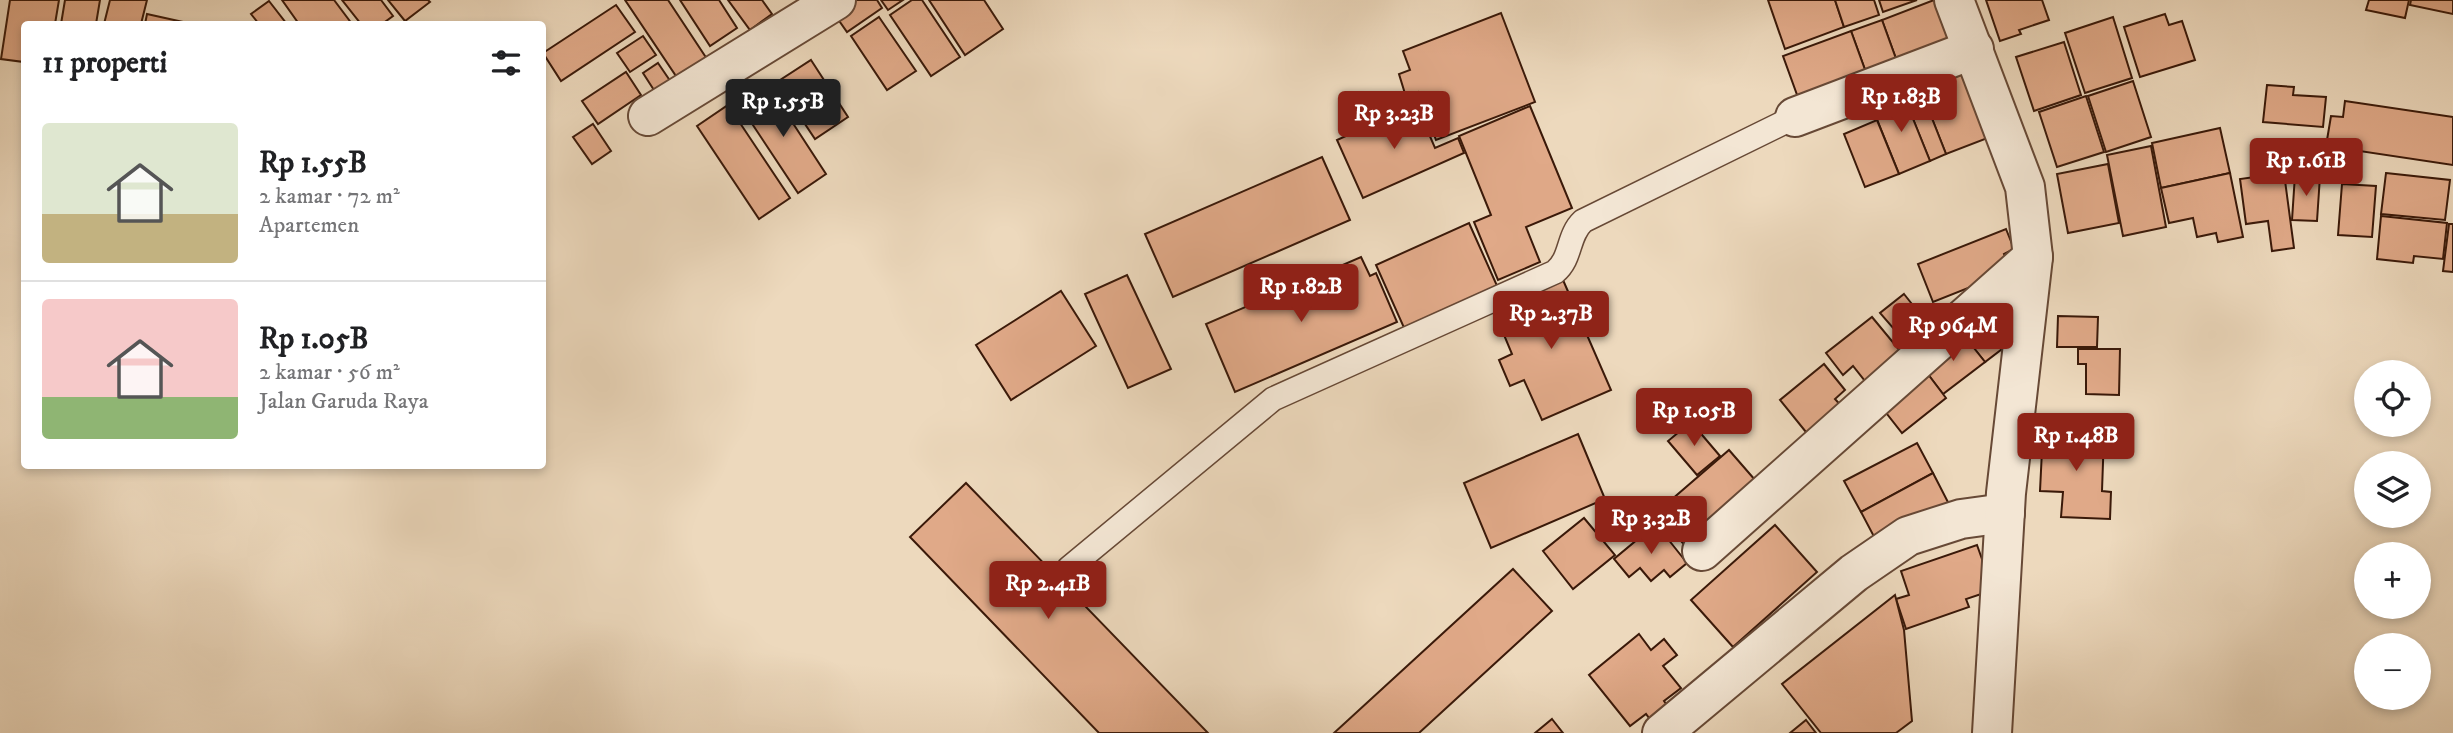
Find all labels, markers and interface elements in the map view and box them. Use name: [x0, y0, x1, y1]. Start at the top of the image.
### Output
icon: filters: [487, 44, 525, 82]
text: 11 properti: [42, 45, 167, 82]
pin: Rp 1.83B: [1829, 74, 1973, 134]
pin: Rp 1.55B: [711, 80, 855, 139]
text: Rp 1.83B: [1861, 82, 1941, 111]
text: Rp 1.55B: [742, 87, 824, 116]
pin: Rp 3.23B: [1322, 92, 1466, 151]
text: Rp 3.23B: [1354, 99, 1434, 128]
pin: Rp 1.61B: [2234, 138, 2378, 198]
text: Rp 1.55B: [259, 145, 367, 182]
text: Rp 1.61B: [2266, 146, 2346, 175]
icon: home: [98, 151, 182, 235]
text: 2 kamar · 72 m²: [259, 182, 400, 211]
text: Apartemen: [259, 211, 359, 240]
pin: Rp 1.82B: [1229, 264, 1373, 324]
text: Rp 1.82B: [1259, 272, 1343, 301]
pin: Rp 2.37B: [1479, 292, 1623, 351]
text: Rp 2.37B: [1509, 299, 1593, 328]
pin: Rp 964M: [1888, 304, 2018, 363]
text: Rp 964M: [1908, 311, 1998, 340]
text: Rp 1.05B: [259, 321, 369, 358]
icon: home: [98, 327, 182, 411]
text: 2 kamar · 56 m²: [259, 358, 400, 387]
map controls: [2354, 360, 2431, 710]
button: locate: [2354, 360, 2431, 437]
text: Jalan Garuda Raya: [259, 387, 428, 416]
pin: Rp 1.05B: [1622, 388, 1766, 448]
text: Rp 1.05B: [1652, 396, 1736, 425]
pin: Rp 1.48B: [2004, 414, 2148, 473]
text: Rp 1.48B: [2033, 421, 2119, 450]
button: layers: [2354, 451, 2431, 528]
pin: Rp 3.32B: [1579, 496, 1723, 556]
text: Rp 3.32B: [1611, 504, 1691, 533]
button: +: [2354, 542, 2431, 619]
pin: Rp 2.41B: [976, 562, 1120, 621]
text: Rp 2.41B: [1005, 569, 1091, 598]
button: −: [2354, 633, 2431, 710]

